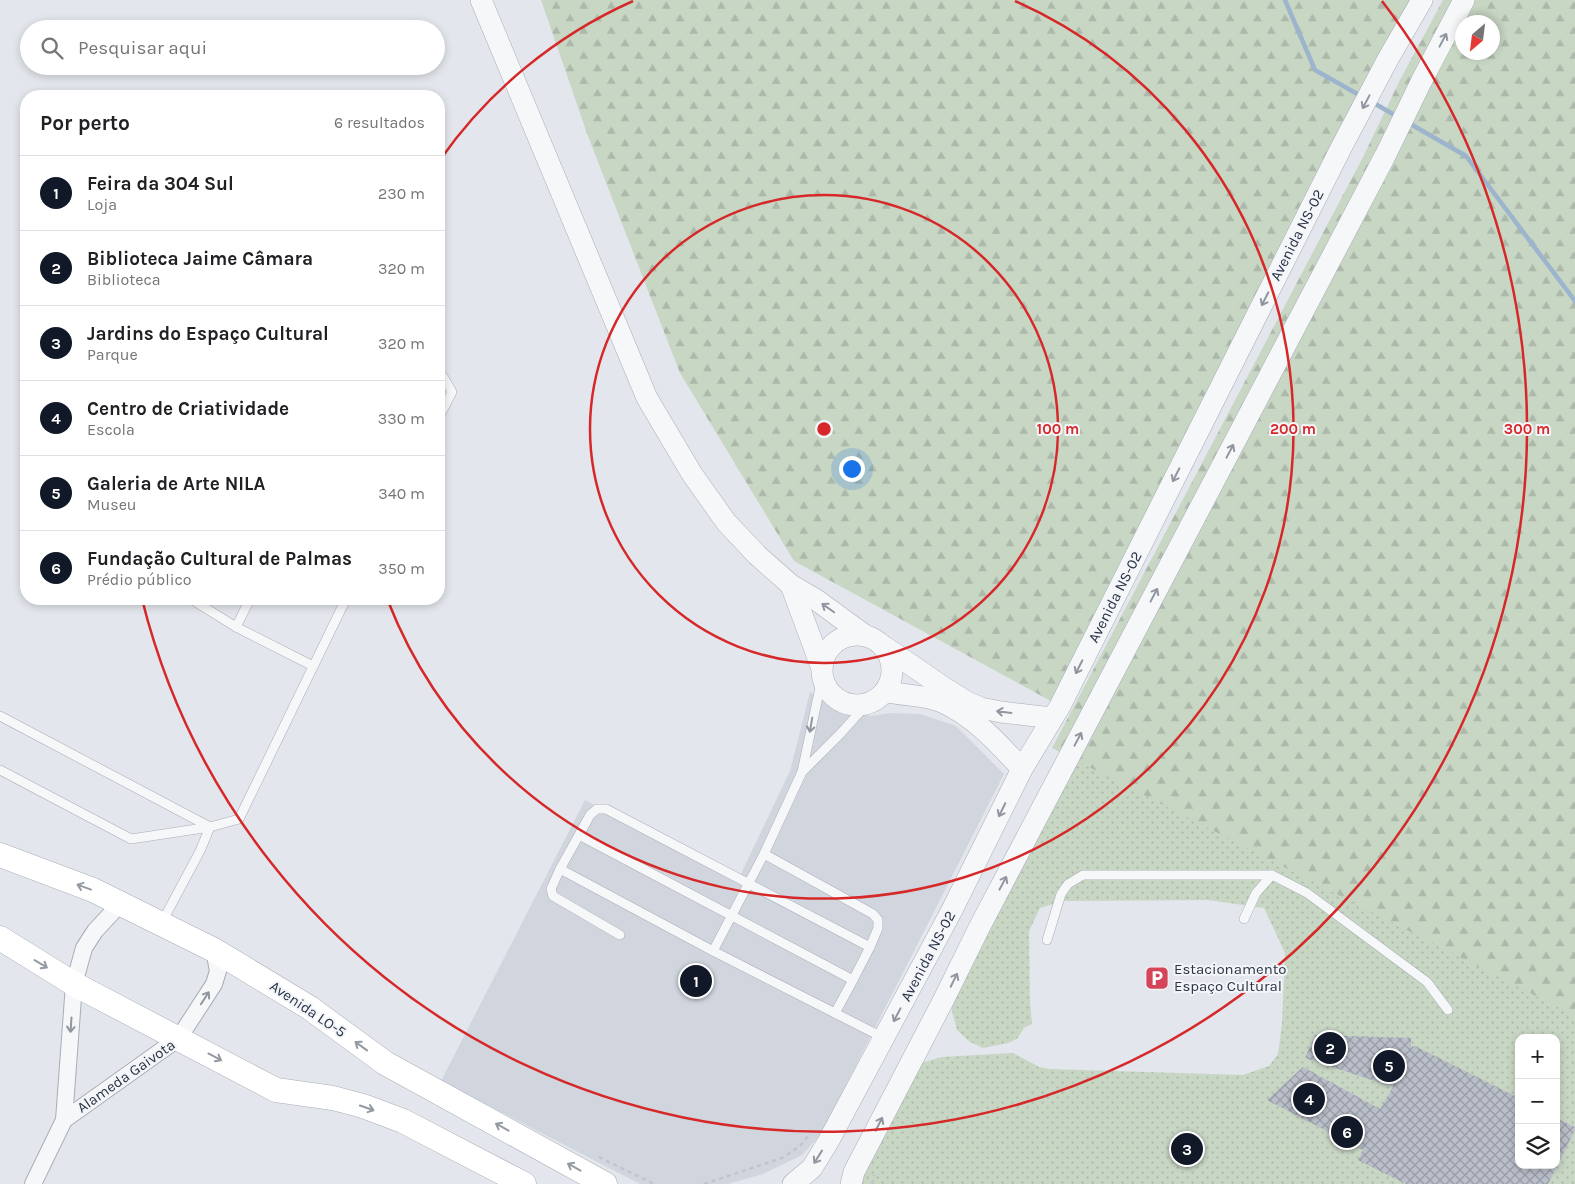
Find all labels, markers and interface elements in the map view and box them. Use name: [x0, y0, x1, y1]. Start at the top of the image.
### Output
north arrow: [1455, 15, 1500, 60]
search box: [20, 20, 445, 75]
one-way arrow: [1439, 33, 1449, 48]
icon: search: [38, 34, 66, 62]
text: Pesquisar aqui: [78, 37, 207, 59]
one-way arrow: [1361, 94, 1370, 109]
text: Por perto: [40, 111, 130, 135]
text: 6 resultados: [334, 113, 425, 132]
text: Feira da 304 Sul: [87, 173, 234, 195]
text: 1: [53, 184, 59, 203]
text: 230 m: [378, 184, 425, 203]
street label: Avenida NS-02: [1266, 186, 1328, 284]
text: Loja: [87, 195, 117, 214]
text: Biblioteca Jaime Câmara: [87, 248, 313, 270]
text: 2: [51, 259, 61, 278]
text: 320 m: [378, 259, 425, 278]
text: Biblioteca: [87, 270, 160, 289]
one-way arrow: [1260, 291, 1269, 306]
text: Jardins do Espaço Cultural: [87, 323, 329, 345]
text: 3: [51, 334, 61, 353]
text: 320 m: [378, 334, 425, 353]
text: Parque: [87, 345, 138, 364]
text: Centro de Criatividade: [87, 398, 289, 420]
text: 4: [51, 409, 61, 428]
text: 330 m: [378, 409, 425, 428]
text: Escola: [87, 420, 135, 439]
centre of rings: [815, 420, 833, 438]
text: 100 m: [1037, 420, 1079, 438]
text: 200 m: [1270, 420, 1316, 438]
text: 300 m: [1504, 420, 1550, 438]
one-way arrow: [1225, 445, 1235, 459]
your location: [839, 456, 865, 482]
one-way arrow: [1171, 468, 1181, 483]
text: Galeria de Arte NILA: [87, 473, 265, 495]
text: 5: [51, 484, 61, 503]
text: 340 m: [378, 484, 425, 503]
text: Museu: [87, 495, 137, 514]
text: Fundação Cultural de Palmas: [87, 548, 352, 570]
street label: Avenida NS-02: [1084, 548, 1146, 646]
text: 6: [51, 559, 61, 578]
text: 350 m: [378, 559, 425, 578]
text: Prédio público: [87, 570, 191, 589]
one-way arrow: [1150, 588, 1159, 603]
one-way arrow: [821, 603, 835, 613]
one-way arrow: [1074, 659, 1083, 674]
one-way arrow: [996, 707, 1012, 717]
one-way arrow: [806, 716, 816, 732]
one-way arrow: [1074, 732, 1083, 747]
one-way arrow: [997, 802, 1006, 817]
one-way arrow: [999, 876, 1008, 891]
one-way arrow: [77, 882, 92, 891]
street label: Avenida NS-02: [897, 908, 959, 1004]
one-way arrow: [33, 960, 47, 970]
place label: Estacionamento Espaço Cultural: [1174, 960, 1287, 995]
pin: 1: [680, 962, 712, 1000]
parking icon: Estacionamento Espaço Cultural: [1144, 965, 1170, 991]
one-way arrow: [950, 973, 959, 988]
street label: Avenida LO-5: [266, 977, 350, 1041]
one-way arrow: [200, 991, 210, 1005]
one-way arrow: [891, 1007, 901, 1022]
one-way arrow: [66, 1017, 76, 1033]
pin: 2: [1314, 1029, 1346, 1067]
map controls: [1515, 1034, 1560, 1169]
button: +: [1515, 1034, 1560, 1079]
street label: Alameda Gaivota: [74, 1035, 178, 1117]
one-way arrow: [354, 1041, 368, 1051]
pin: 5: [1373, 1047, 1405, 1085]
one-way arrow: [207, 1053, 222, 1063]
button: −: [1515, 1079, 1560, 1124]
pin: 4: [1293, 1080, 1325, 1118]
one-way arrow: [359, 1104, 375, 1113]
pin: 6: [1331, 1113, 1363, 1151]
one-way arrow: [875, 1117, 884, 1132]
one-way arrow: [494, 1122, 509, 1132]
button: layers: [1515, 1124, 1560, 1169]
pin: 3: [1171, 1130, 1203, 1168]
one-way arrow: [813, 1150, 823, 1164]
one-way arrow: [568, 1162, 582, 1172]

